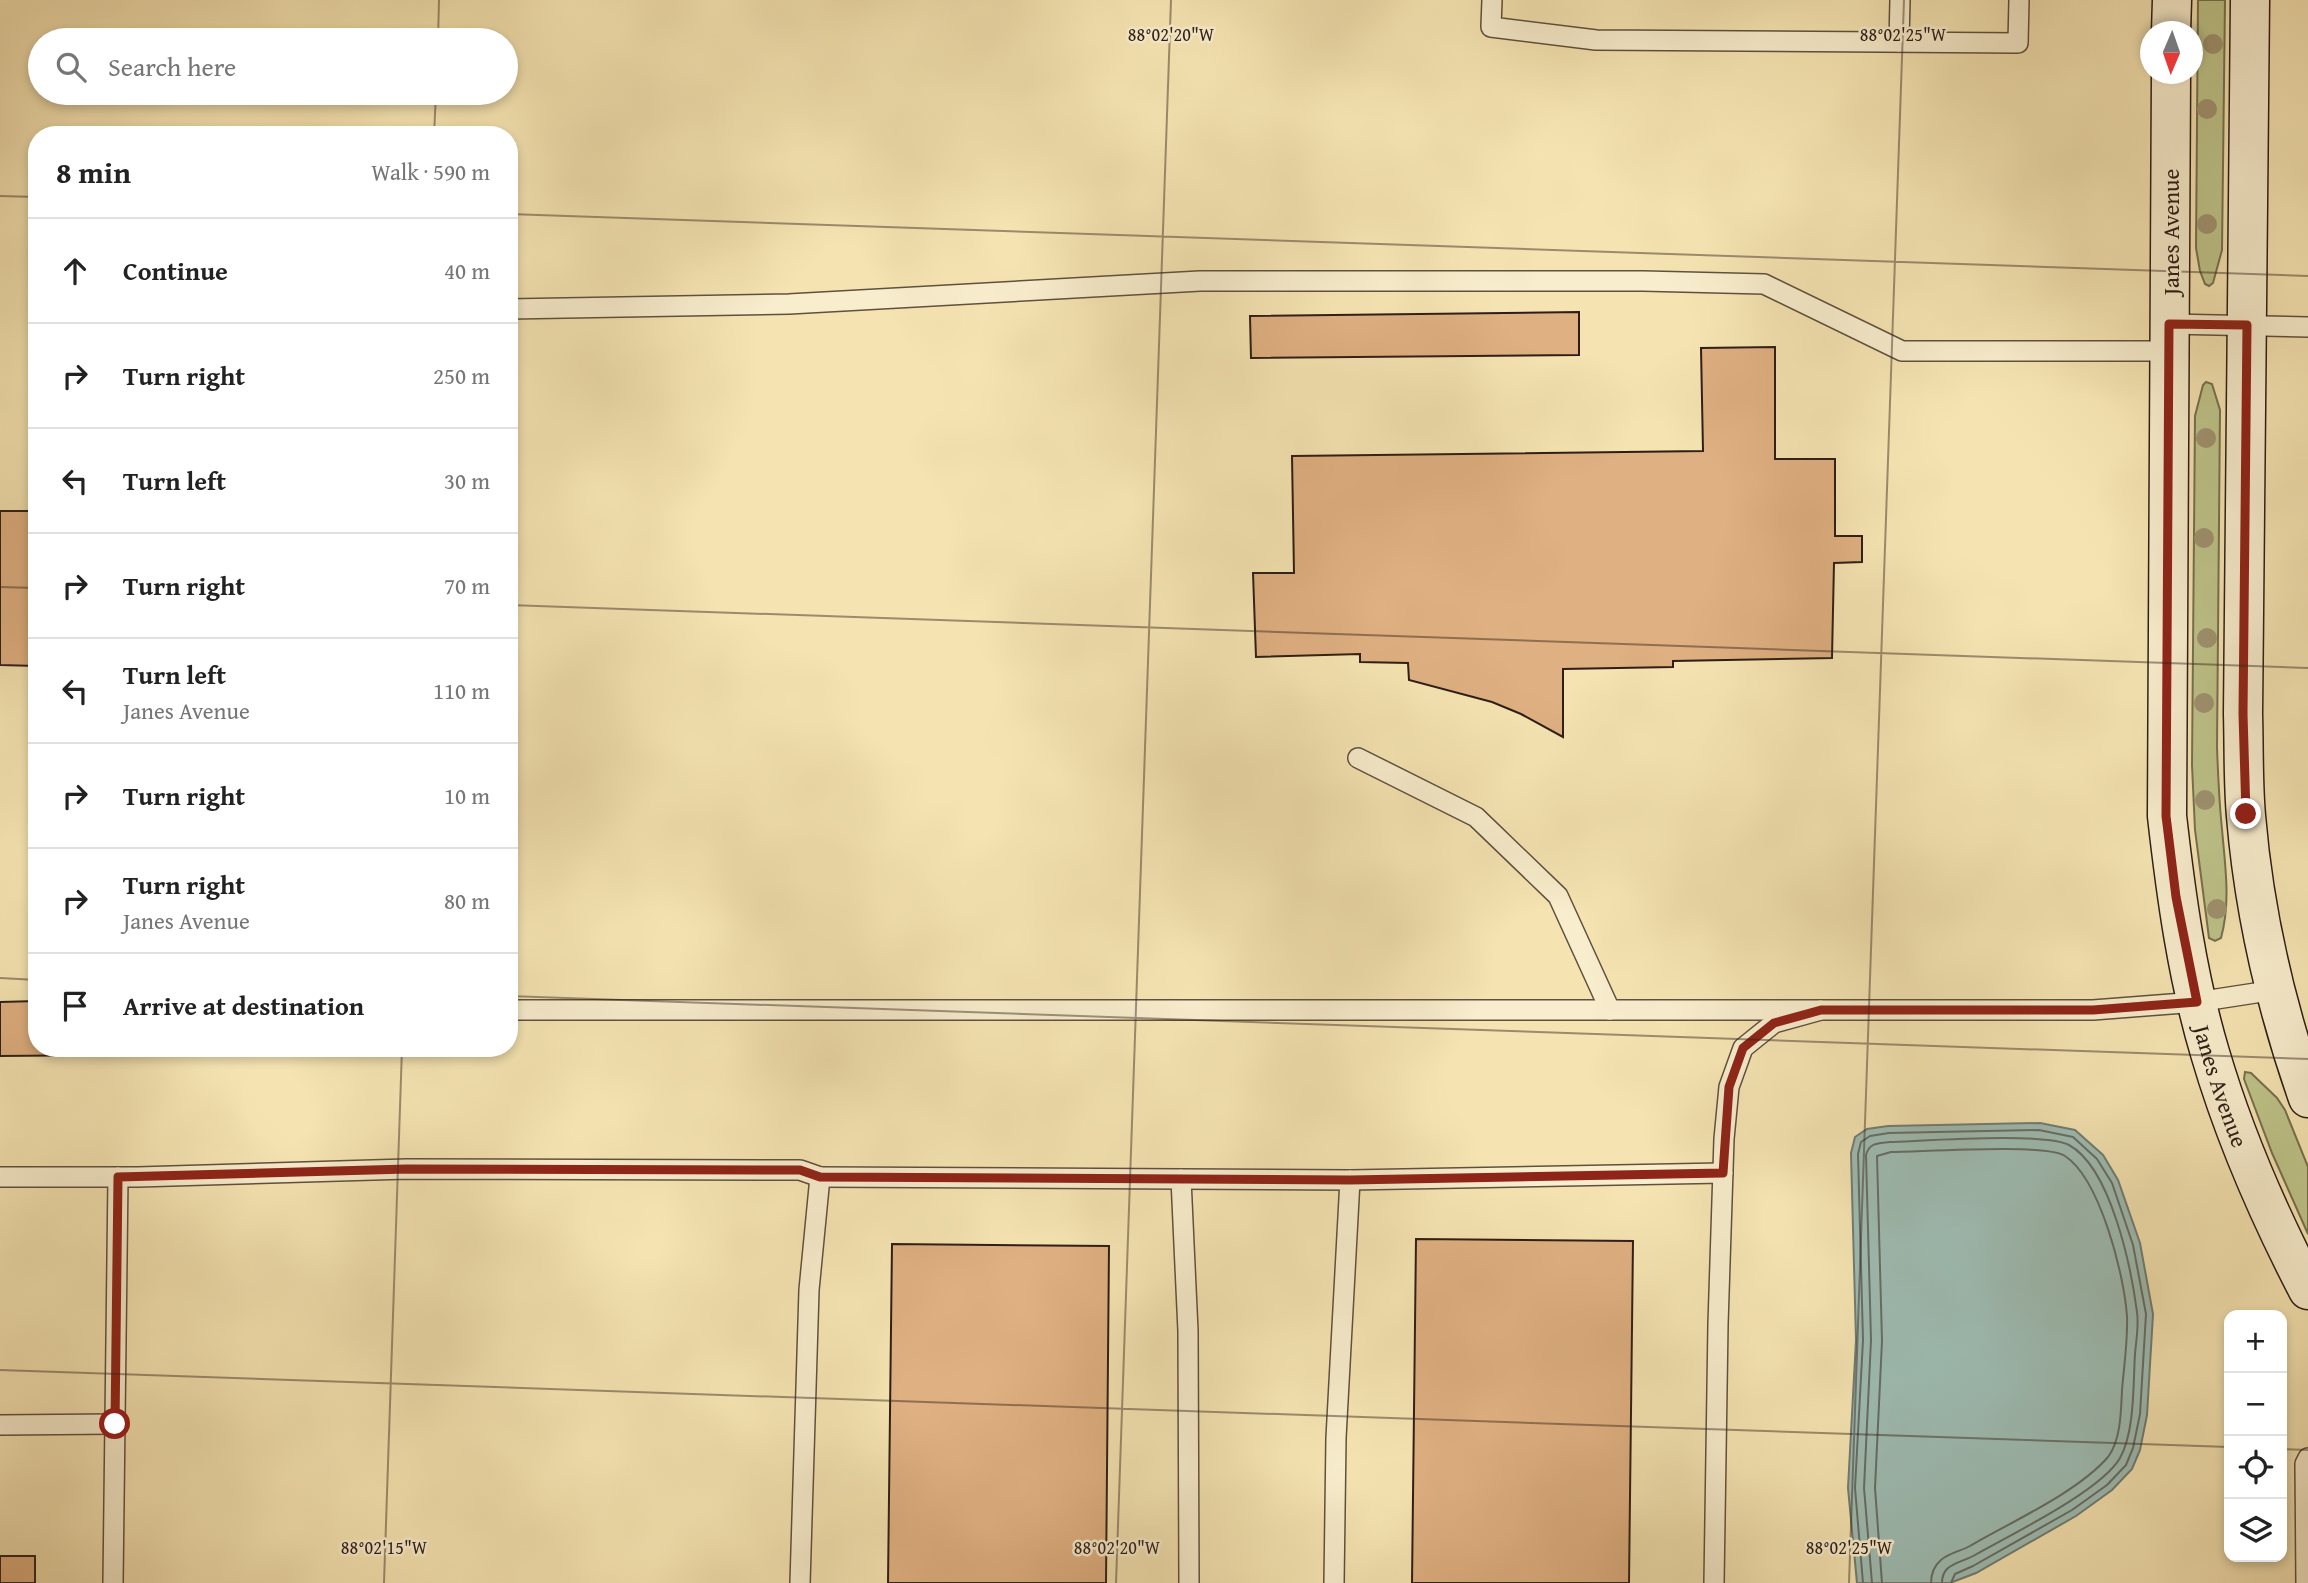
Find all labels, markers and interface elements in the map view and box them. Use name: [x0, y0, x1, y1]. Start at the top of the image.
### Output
text: 88°02'20"W: [1128, 21, 1215, 48]
text: 88°02'25"W: [1860, 21, 1947, 48]
north arrow: [2140, 21, 2203, 84]
search box: [28, 28, 518, 105]
text: Search here: [108, 47, 236, 86]
icon: search: [52, 48, 90, 86]
text: 8 min: [56, 150, 131, 194]
text: Walk · 590 m: [371, 155, 490, 188]
street label: Janes Avenue: [2154, 169, 2187, 298]
text: Continue: [123, 251, 228, 290]
icon: ahead: [56, 252, 94, 290]
text: 40 m: [444, 254, 490, 287]
text: Turn right: [123, 356, 245, 395]
icon: right: [56, 357, 94, 395]
text: 250 m: [433, 359, 490, 392]
text: Turn left: [123, 461, 226, 500]
icon: left: [56, 462, 94, 500]
text: 30 m: [444, 464, 490, 497]
text: Turn right: [123, 566, 245, 605]
icon: right: [56, 567, 94, 605]
text: 70 m: [444, 569, 490, 602]
text: Turn left: [123, 655, 226, 694]
icon: left: [56, 672, 94, 710]
text: 110 m: [433, 674, 490, 707]
text: Janes Avenue: [123, 694, 250, 727]
text: Turn right: [123, 776, 245, 815]
icon: right: [56, 777, 94, 815]
text: 10 m: [444, 779, 490, 812]
route end: [2230, 798, 2261, 829]
text: Turn right: [123, 865, 245, 904]
icon: right: [56, 882, 94, 920]
text: 80 m: [444, 884, 490, 917]
text: Janes Avenue: [123, 904, 250, 937]
text: Arrive at destination: [123, 986, 364, 1025]
icon: arrive: [56, 987, 94, 1025]
street label: Janes Avenue: [2186, 1018, 2257, 1152]
map controls: [2224, 1310, 2287, 1562]
button: +: [2224, 1310, 2287, 1373]
button: −: [2224, 1373, 2287, 1436]
route start: [99, 1408, 130, 1439]
button: locate: [2224, 1436, 2287, 1499]
button: layers: [2224, 1499, 2287, 1562]
text: 88°02'15"W: [341, 1534, 428, 1561]
text: 88°02'20"W: [1074, 1534, 1161, 1561]
text: 88°02'25"W: [1806, 1534, 1893, 1561]

